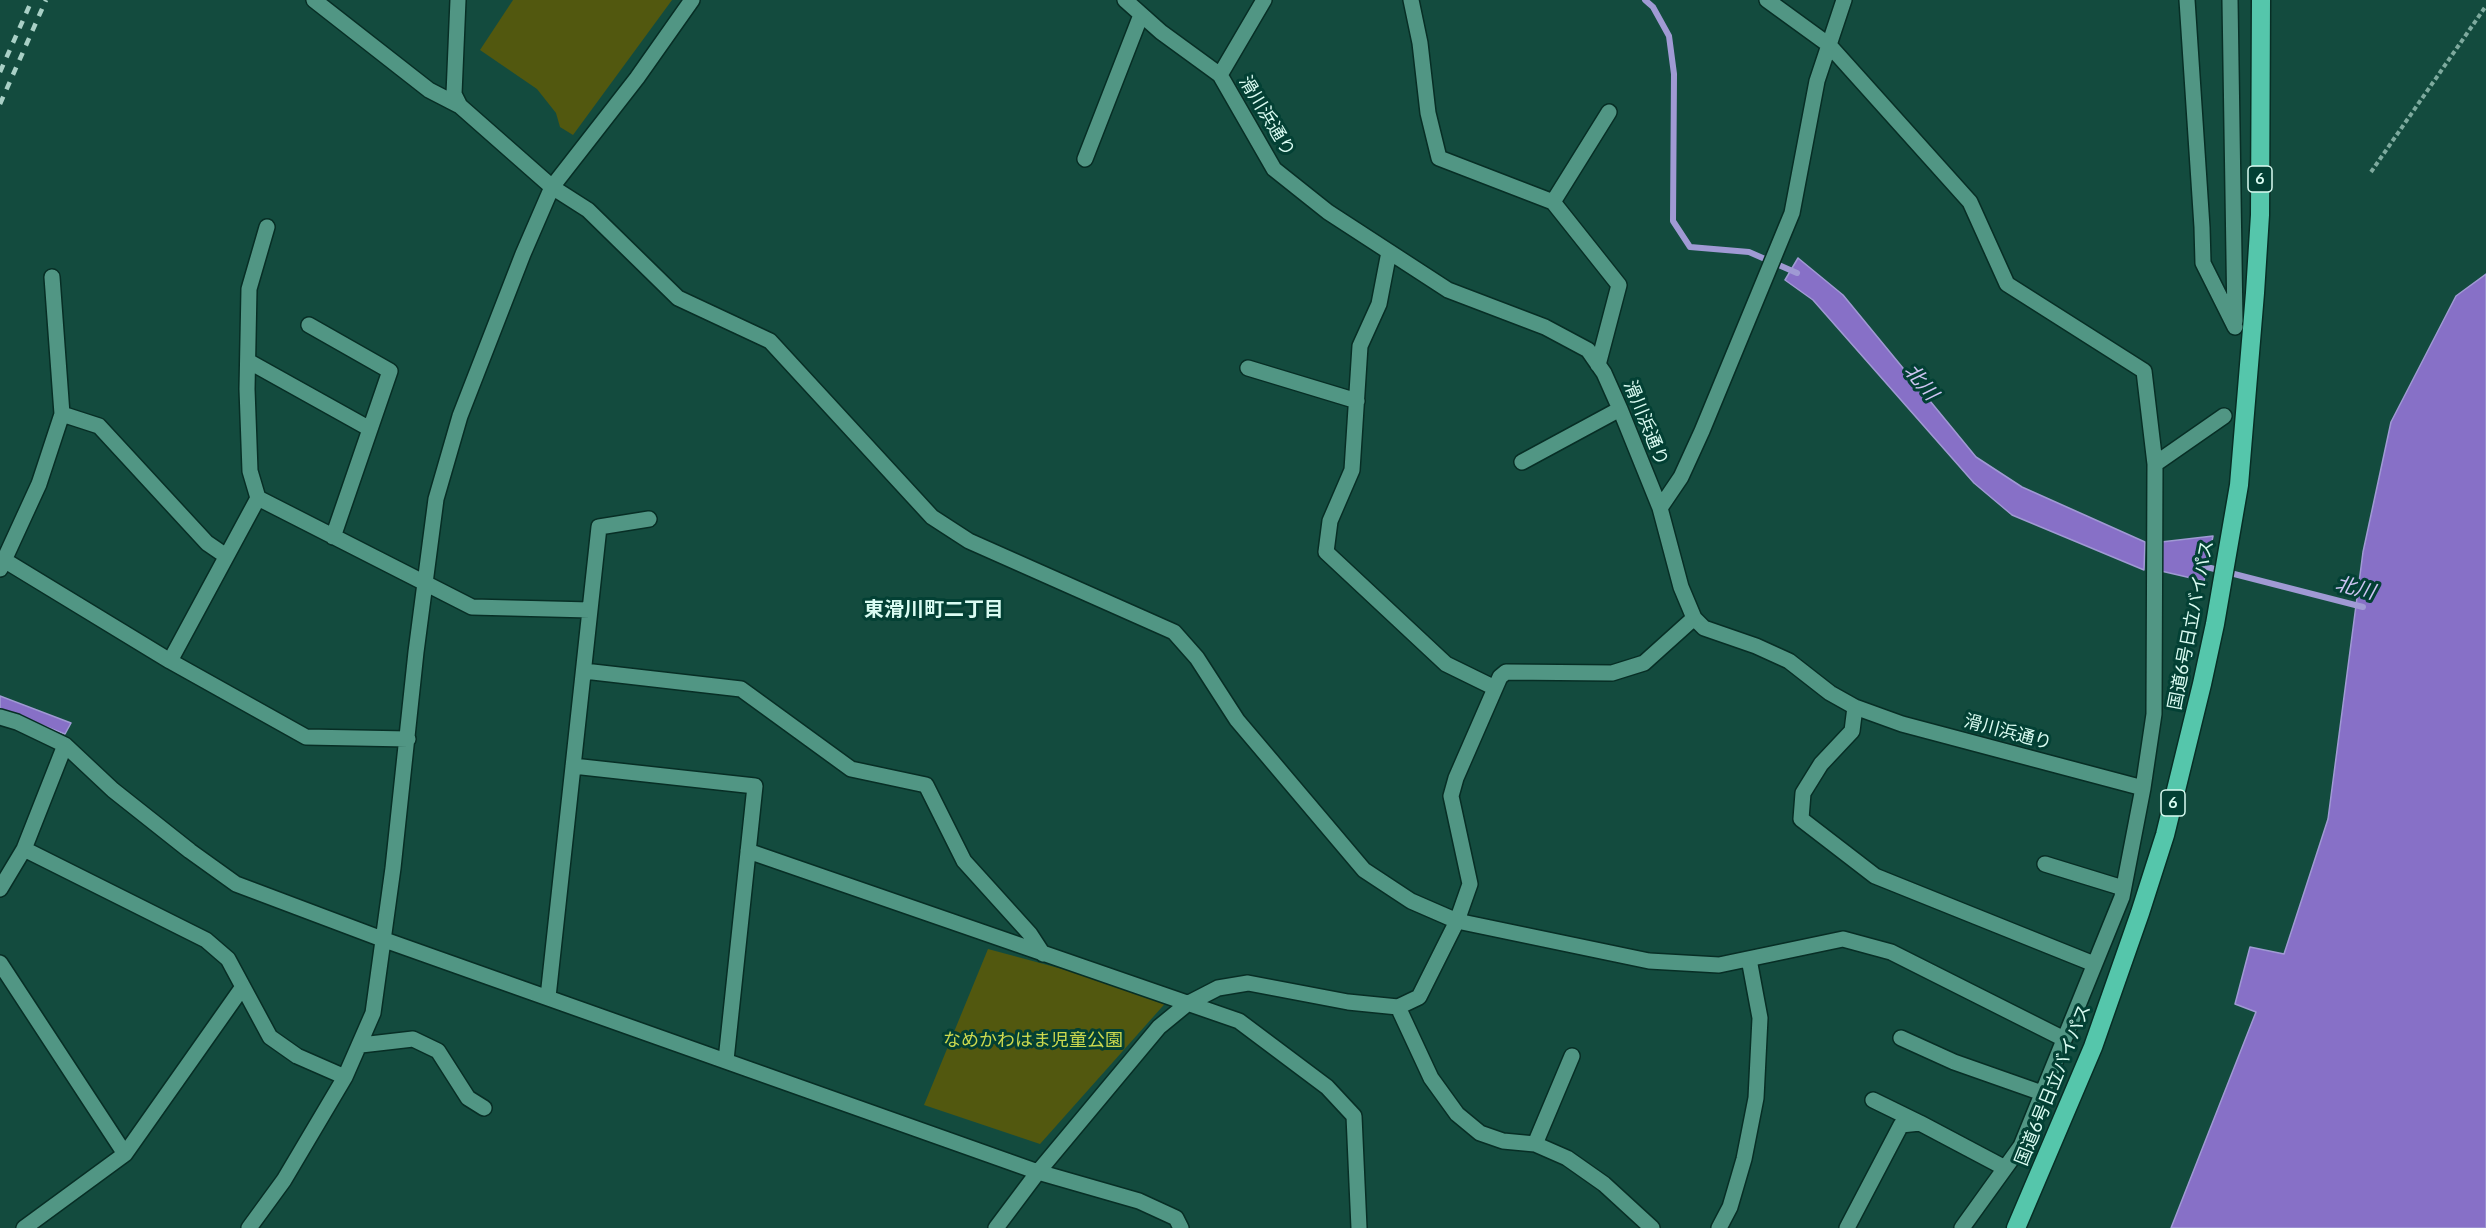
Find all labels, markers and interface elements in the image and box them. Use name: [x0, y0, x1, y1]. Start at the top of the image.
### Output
street label: 滑川浜通り: [1235, 72, 1299, 160]
road number: 6: [2248, 166, 2272, 192]
water label: 北川: [1899, 359, 1943, 405]
street label: 滑川浜通り: [1619, 377, 1673, 469]
street label: 国道6号日立バイパス: [2164, 538, 2218, 712]
water label: 北川: [2333, 572, 2377, 604]
district label: 東滑川町二丁目: [864, 598, 1004, 622]
street label: 滑川浜通り: [1962, 710, 2054, 754]
road number: 6: [2161, 790, 2185, 816]
street label: 国道6号日立バイパス: [2011, 1001, 2095, 1169]
park label: なめかわはま児童公園: [943, 1029, 1123, 1051]

